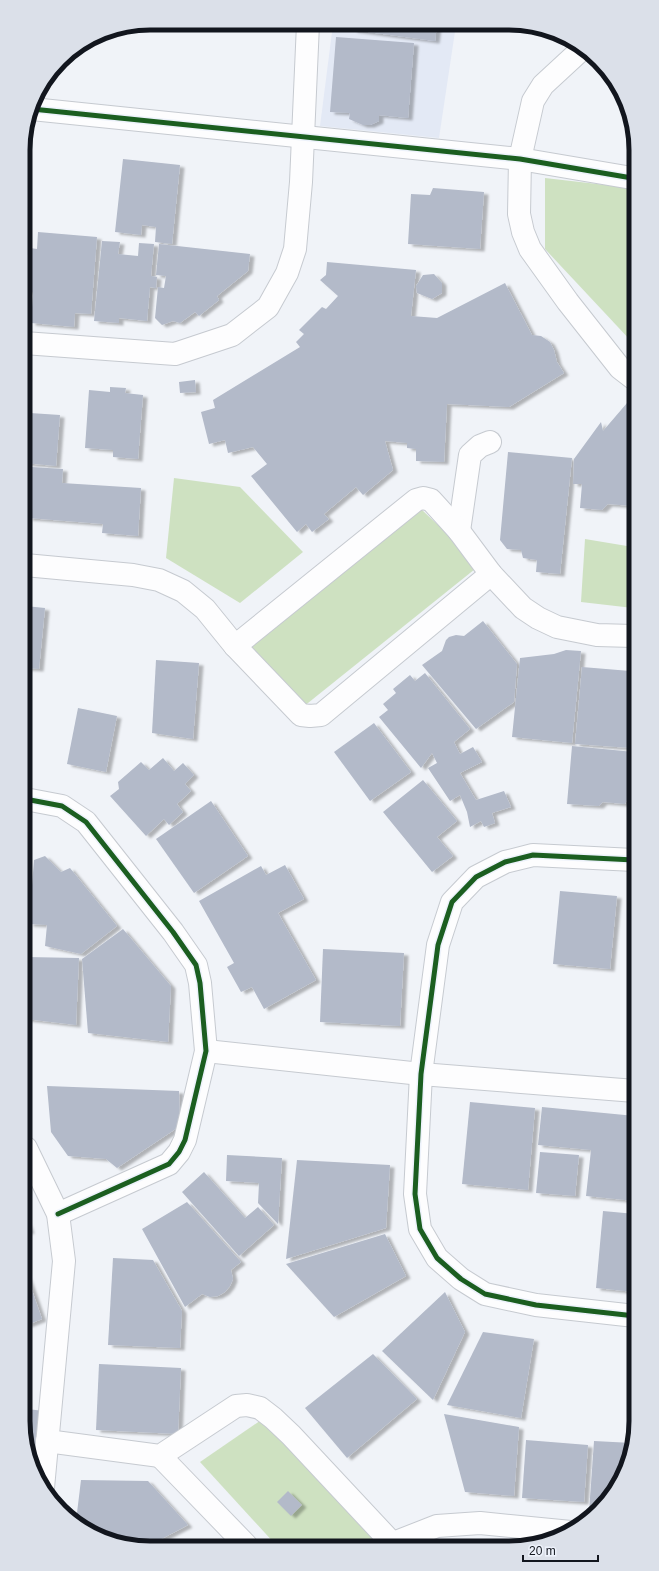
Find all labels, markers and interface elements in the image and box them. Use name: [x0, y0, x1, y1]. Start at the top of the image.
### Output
scale bar: [523, 1537, 598, 1563]
text: 20 m: [529, 1544, 556, 1558]

